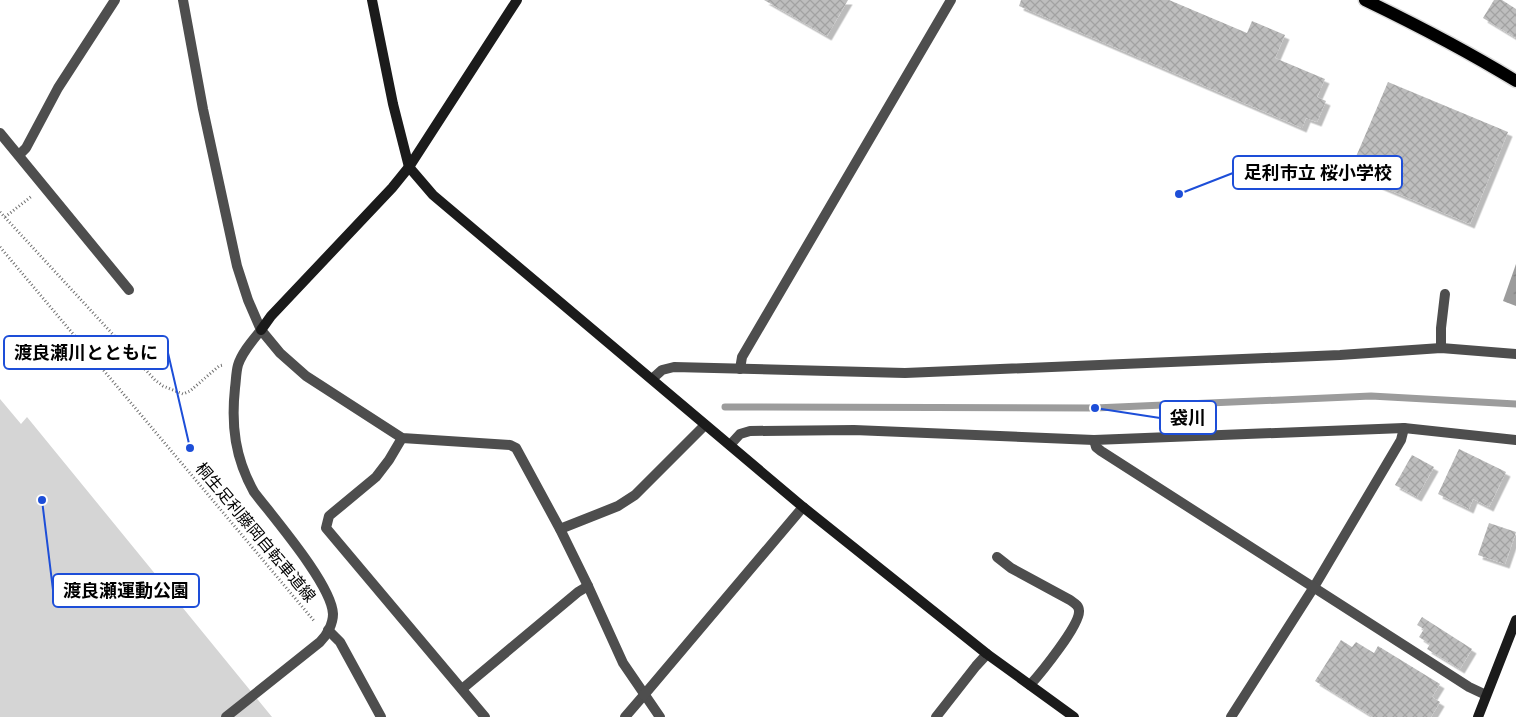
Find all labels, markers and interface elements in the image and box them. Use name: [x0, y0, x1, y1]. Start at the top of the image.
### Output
callout: 足利市立 桜小学校: [1233, 156, 1402, 189]
text: 足利市立 桜小学校: [1244, 162, 1392, 182]
callout: 渡良瀬川とともに: [4, 336, 168, 369]
text: 渡良瀬川とともに: [14, 342, 158, 362]
callout: 袋川: [1160, 401, 1216, 434]
text: 袋川: [1170, 407, 1206, 427]
street label: 桐生足利藤岡自転車道線: [193, 459, 319, 605]
callout: 渡良瀬運動公園: [53, 574, 199, 607]
text: 渡良瀬運動公園: [63, 580, 189, 600]

